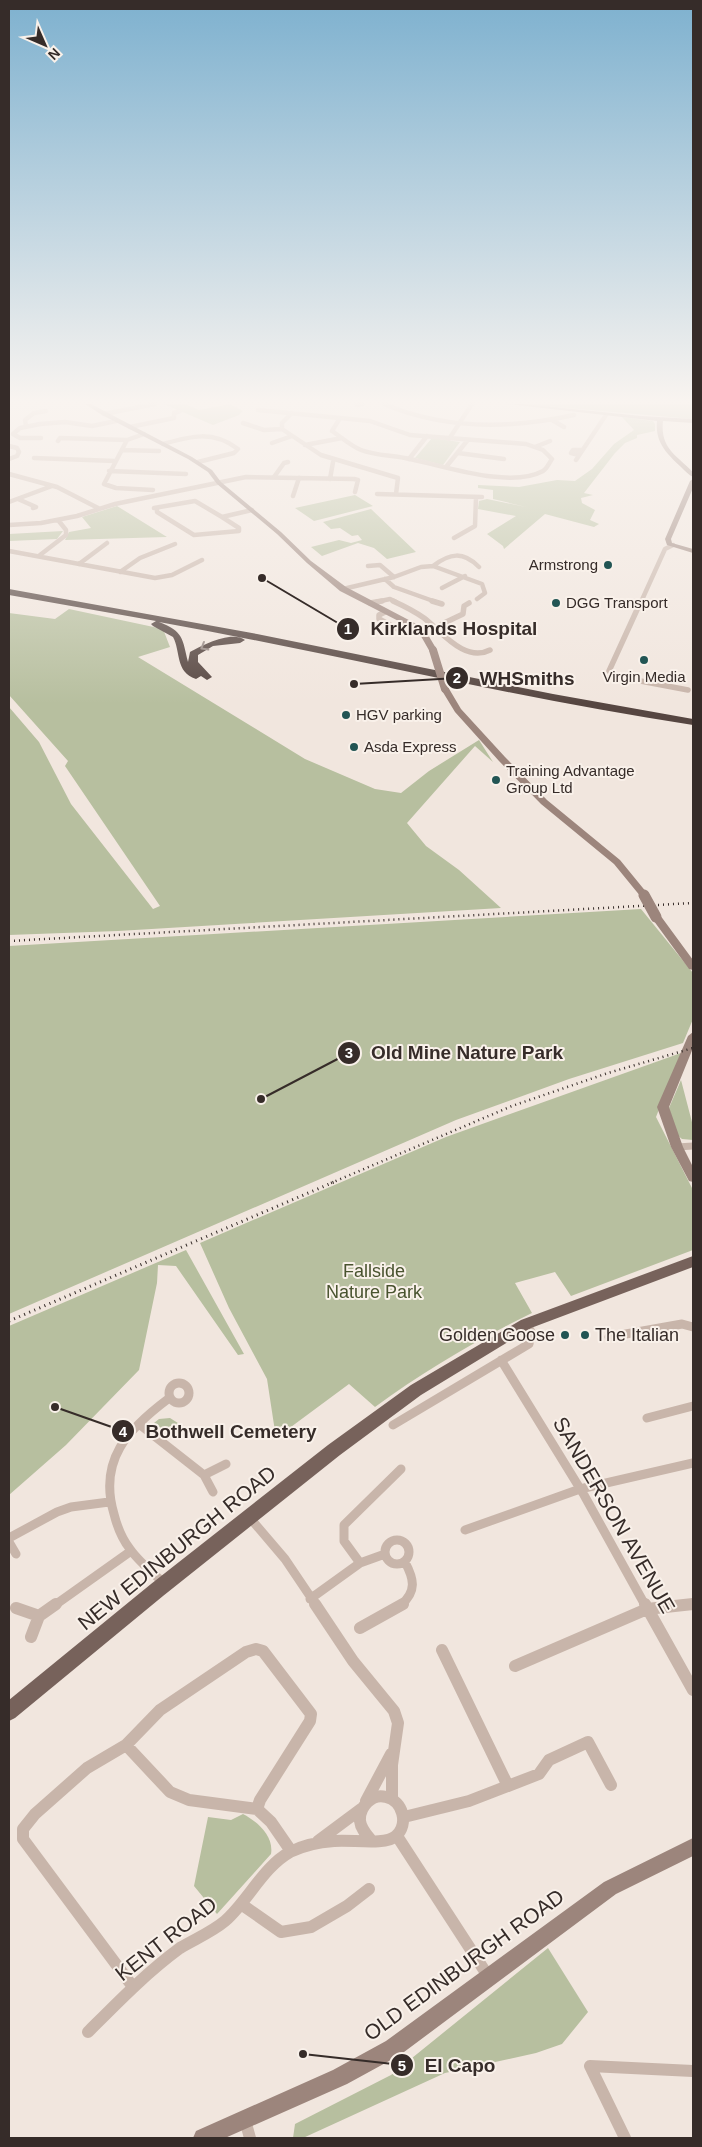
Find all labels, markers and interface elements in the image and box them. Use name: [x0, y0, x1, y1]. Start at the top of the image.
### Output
north arrow: [20, 20, 70, 70]
text: N: [45, 45, 63, 63]
place label: Armstrong: [529, 556, 598, 573]
marker: Armstrong: [602, 559, 614, 571]
place label: DGG Transport: [566, 594, 669, 611]
marker: DGG Transport: [550, 597, 562, 609]
callout: Kirklands Hospital: [336, 612, 547, 646]
text: Kirklands Hospital: [371, 618, 537, 639]
text: 1: [344, 620, 352, 637]
one-way arrow: [200, 641, 209, 651]
marker: Virgin Media: [638, 654, 650, 666]
callout: WHSmiths: [444, 661, 584, 695]
text: WHSmiths: [480, 668, 575, 689]
place label: Virgin Media: [602, 668, 686, 685]
text: 2: [453, 669, 461, 686]
place label: HGV parking: [356, 706, 442, 723]
marker: HGV parking: [340, 709, 352, 721]
place label: Asda Express: [364, 738, 457, 755]
marker: Asda Express: [348, 741, 360, 753]
place label: Training Advantage Group Ltd: [506, 762, 635, 796]
marker: Training Advantage Group Ltd: [490, 774, 502, 786]
callout: Old Mine Nature Park: [336, 1036, 573, 1070]
text: Old Mine Nature Park: [371, 1042, 564, 1063]
text: 3: [345, 1044, 353, 1061]
park label: Fallside Nature Park: [326, 1261, 423, 1302]
place label: Golden Goose: [439, 1325, 555, 1345]
place label: The Italian: [595, 1325, 679, 1345]
marker: Golden Goose: [559, 1329, 571, 1341]
marker: The Italian: [579, 1329, 591, 1341]
street label: SANDERSON AVENUE: [549, 1413, 680, 1617]
callout: Bothwell Cemetery: [111, 1414, 327, 1448]
text: Bothwell Cemetery: [145, 1421, 317, 1442]
text: 4: [119, 1423, 128, 1440]
street label: NEW EDINBURGH ROAD: [73, 1461, 280, 1634]
street label: OLD EDINBURGH ROAD: [359, 1884, 568, 2045]
street label: KENT ROAD: [110, 1892, 221, 1985]
callout: El Capo: [389, 2048, 505, 2082]
text: El Capo: [425, 2055, 495, 2076]
text: 5: [398, 2057, 406, 2074]

